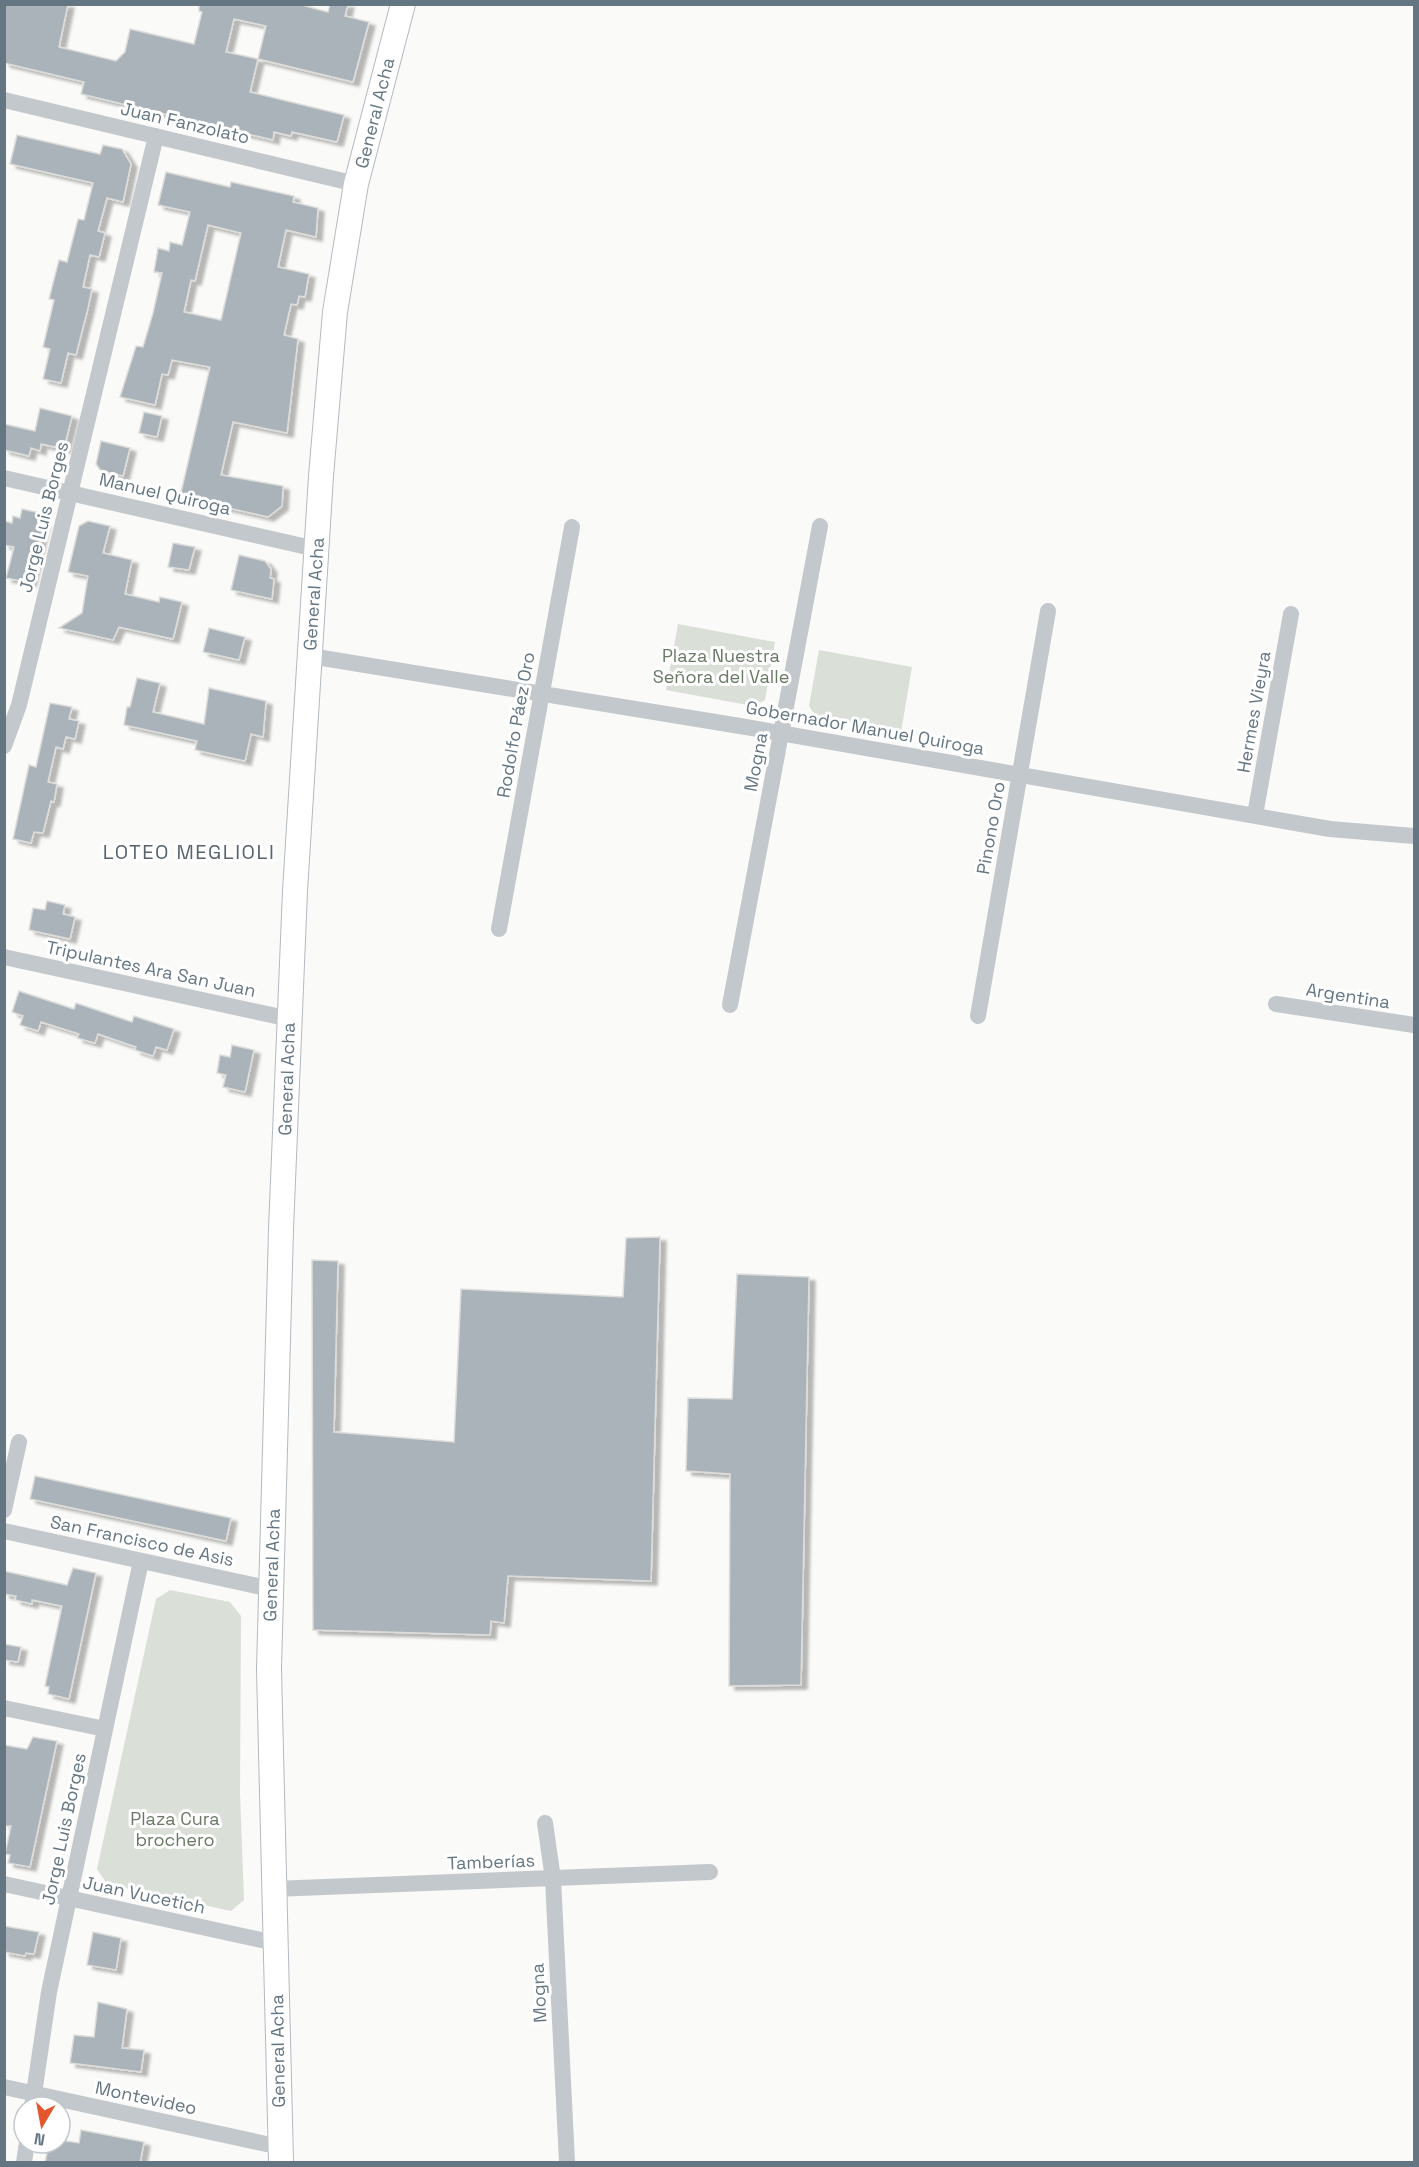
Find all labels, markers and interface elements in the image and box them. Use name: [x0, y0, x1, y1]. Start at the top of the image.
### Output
street label: General Acha: [350, 55, 399, 171]
street label: Juan Fanzolato: [118, 96, 252, 149]
street label: Jorge Luis Borges: [14, 439, 73, 595]
street label: Manuel Quiroga: [97, 467, 233, 520]
street label: General Acha: [298, 537, 329, 651]
park label: Plaza Nuestra Señora del Valle: [653, 644, 789, 688]
street label: Hermes Vieyra: [1231, 649, 1276, 775]
street label: Rodolfo Páez Oro: [491, 650, 540, 800]
street label: Gobernador Manuel Quiroga: [744, 695, 986, 760]
street label: Mogna: [739, 730, 772, 793]
street label: Pinono Oro: [971, 780, 1010, 876]
district label: LOTEO MEGLIOLI: [103, 839, 275, 865]
street label: Tripulantes Ara San Juan: [44, 935, 258, 1002]
street label: Argentina: [1304, 978, 1392, 1014]
street label: General Acha: [273, 1022, 300, 1136]
street label: General Acha: [258, 1508, 285, 1622]
street label: San Francisco de Asis: [48, 1510, 236, 1571]
street label: Jorge Luis Borges: [36, 1751, 91, 1907]
park label: Plaza Cura brochero: [130, 1807, 220, 1851]
street label: Tamberías: [447, 1848, 535, 1875]
street label: Juan Vucetich: [81, 1870, 207, 1919]
street label: Mogna: [525, 1963, 552, 2023]
street label: General Acha: [265, 1994, 290, 2108]
street label: Montevideo: [93, 2076, 199, 2119]
north arrow: [12, 2095, 72, 2155]
text: N: [32, 2128, 47, 2151]

